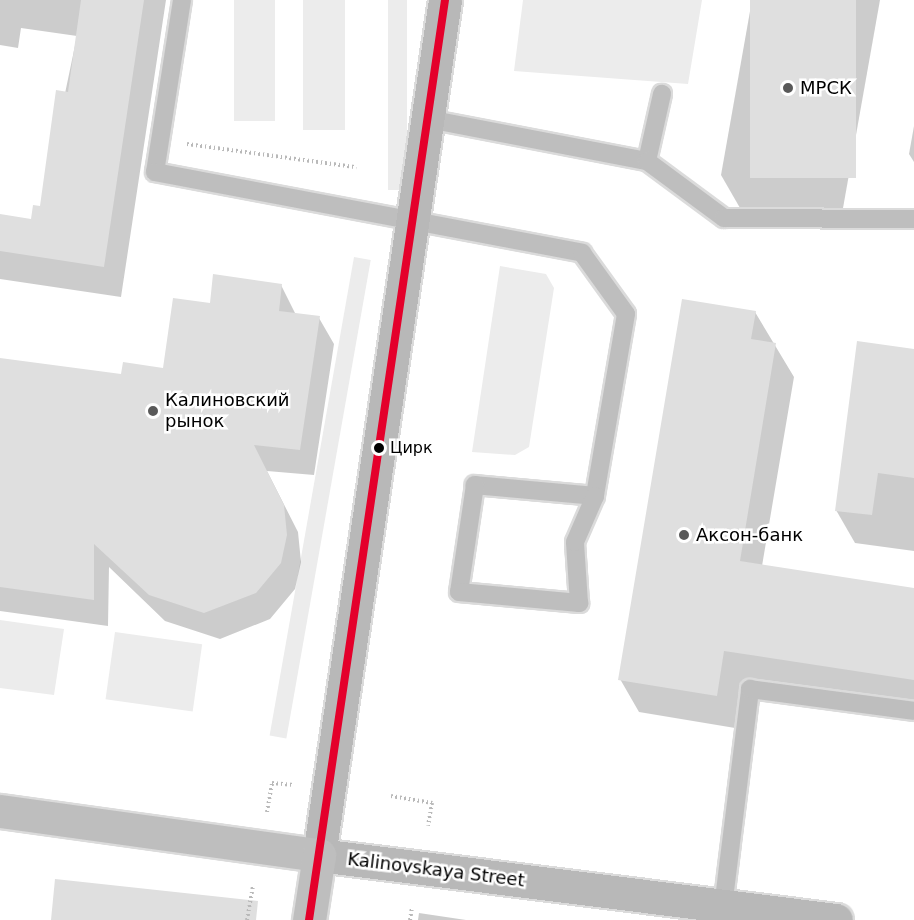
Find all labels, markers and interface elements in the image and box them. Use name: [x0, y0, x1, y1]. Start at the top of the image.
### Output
place label: МРСК: [800, 77, 852, 99]
marker: МРСК: [781, 81, 795, 95]
place label: Калиновский рынок: [165, 390, 290, 432]
marker: Калиновский рынок: [146, 404, 160, 418]
place label: Цирк: [390, 438, 433, 458]
marker: Цирк: [373, 442, 385, 454]
place label: Аксон-банк: [696, 524, 803, 546]
marker: Аксон-банк: [677, 528, 691, 542]
street label: Kalinovskaya Street: [346, 848, 526, 892]

